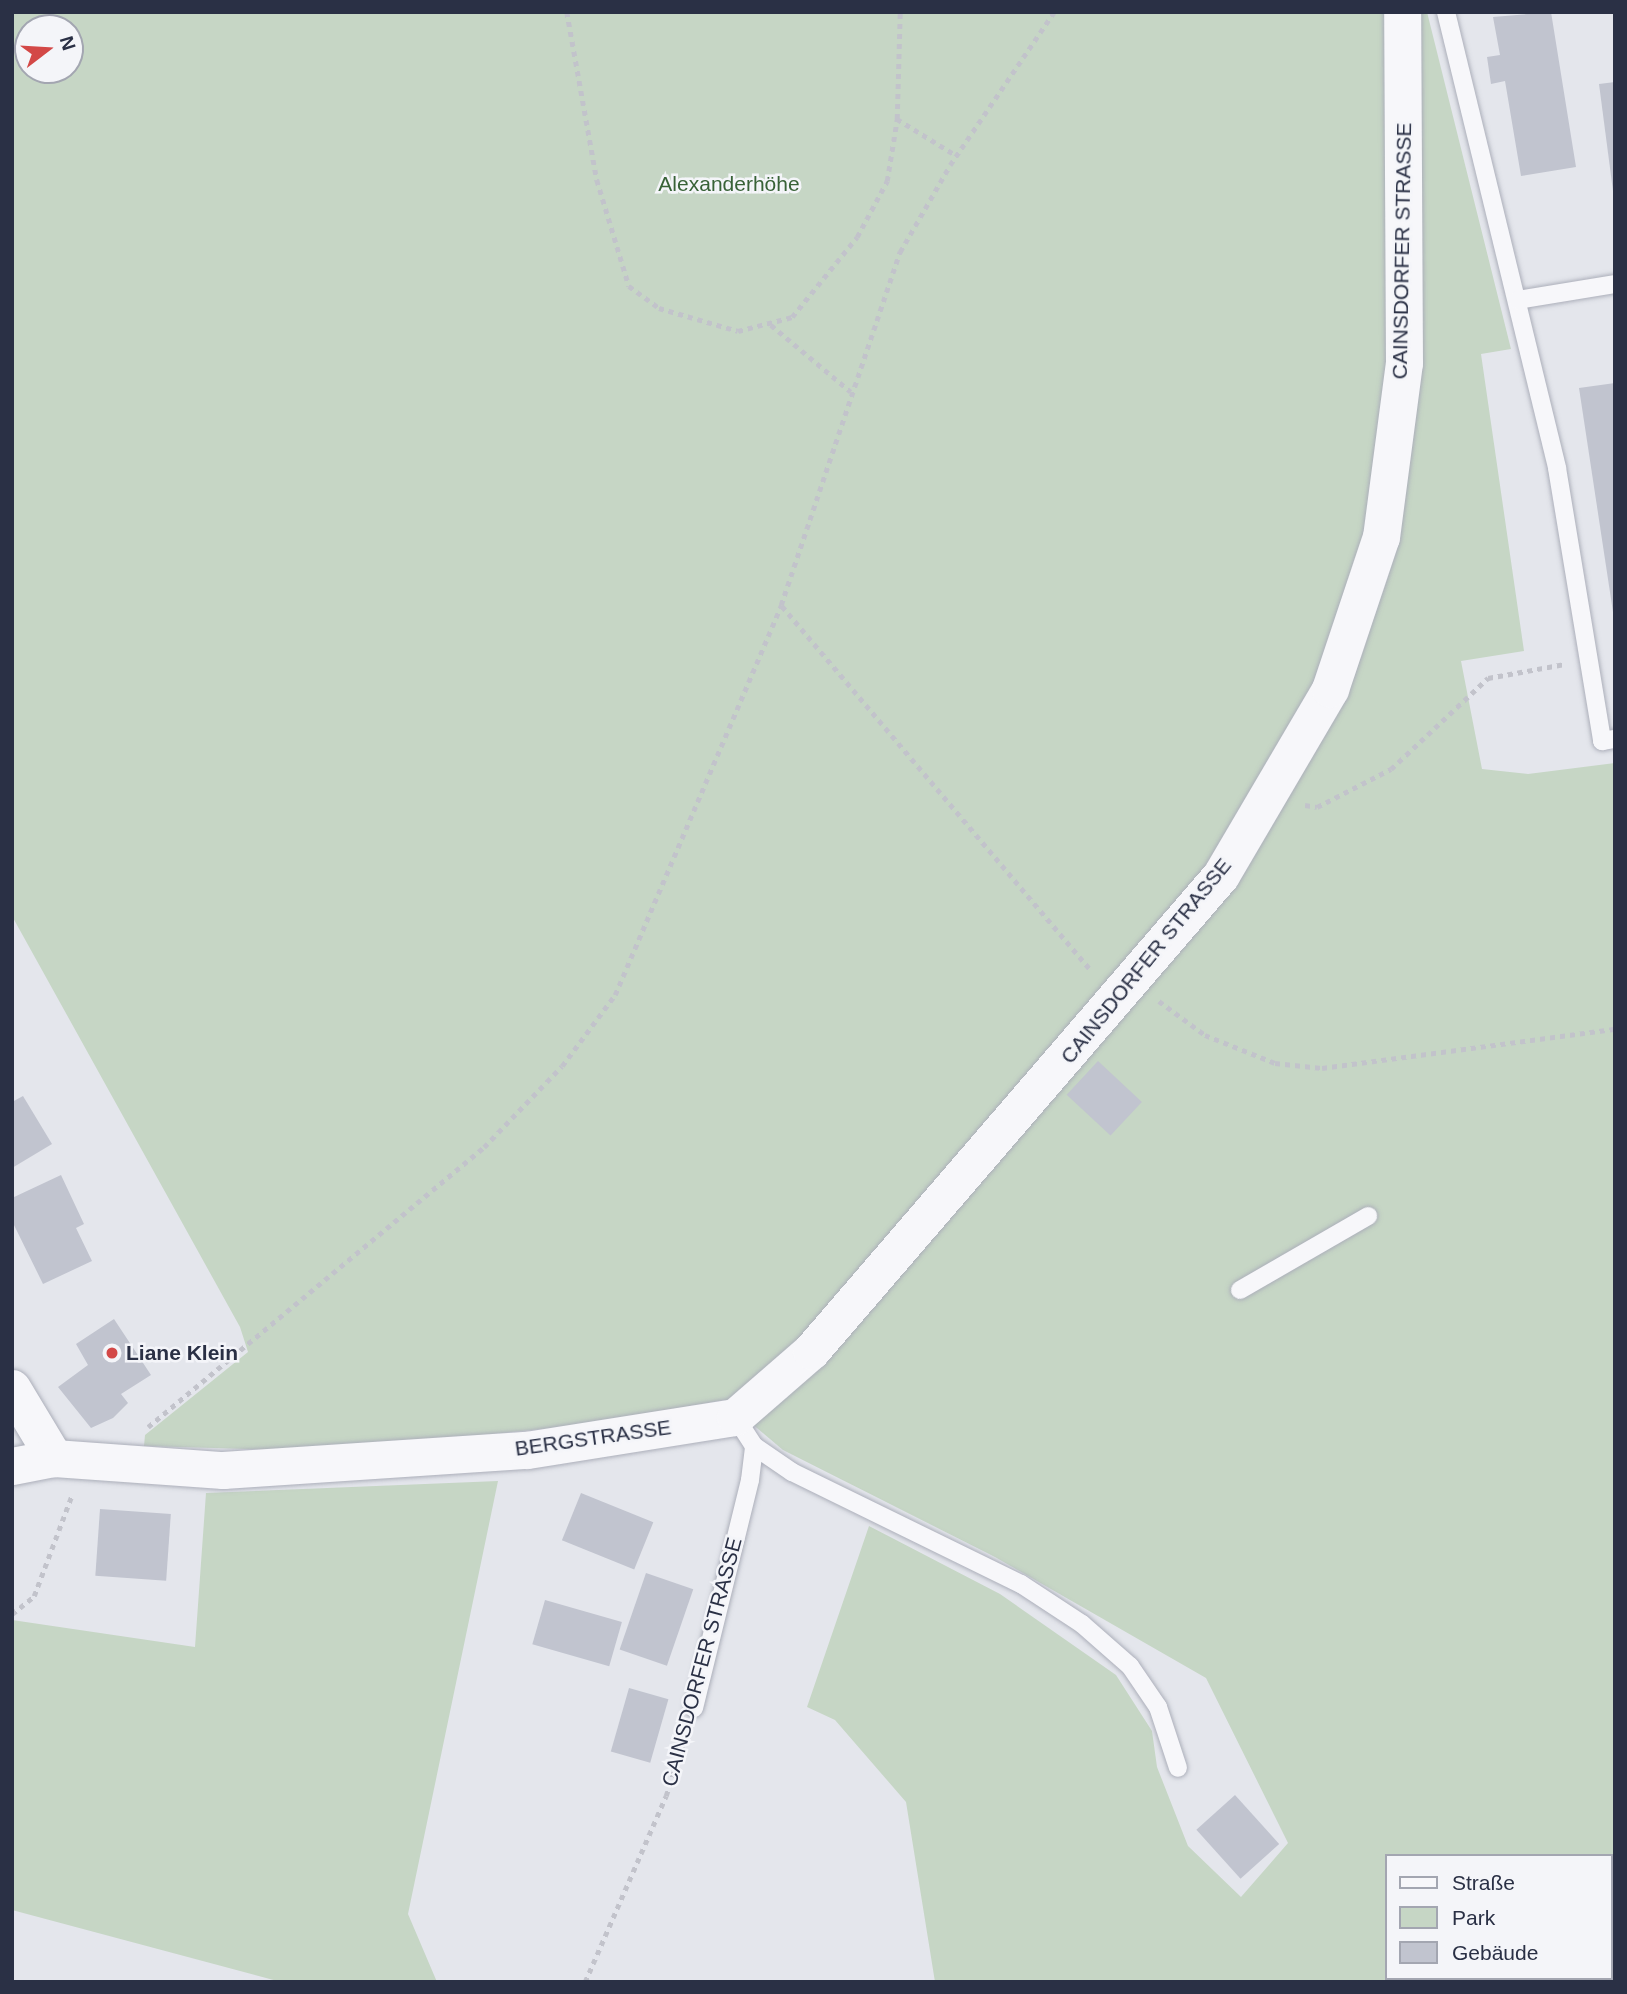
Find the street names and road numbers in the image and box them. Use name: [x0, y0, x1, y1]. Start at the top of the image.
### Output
street label: CAINSDORFER STRASSE: [1387, 122, 1417, 380]
street label: CAINSDORFER STRASSE: [1055, 853, 1237, 1069]
street label: BERGSTRASSE: [513, 1415, 673, 1461]
street label: CAINSDORFER STRASSE: [657, 1535, 747, 1789]

